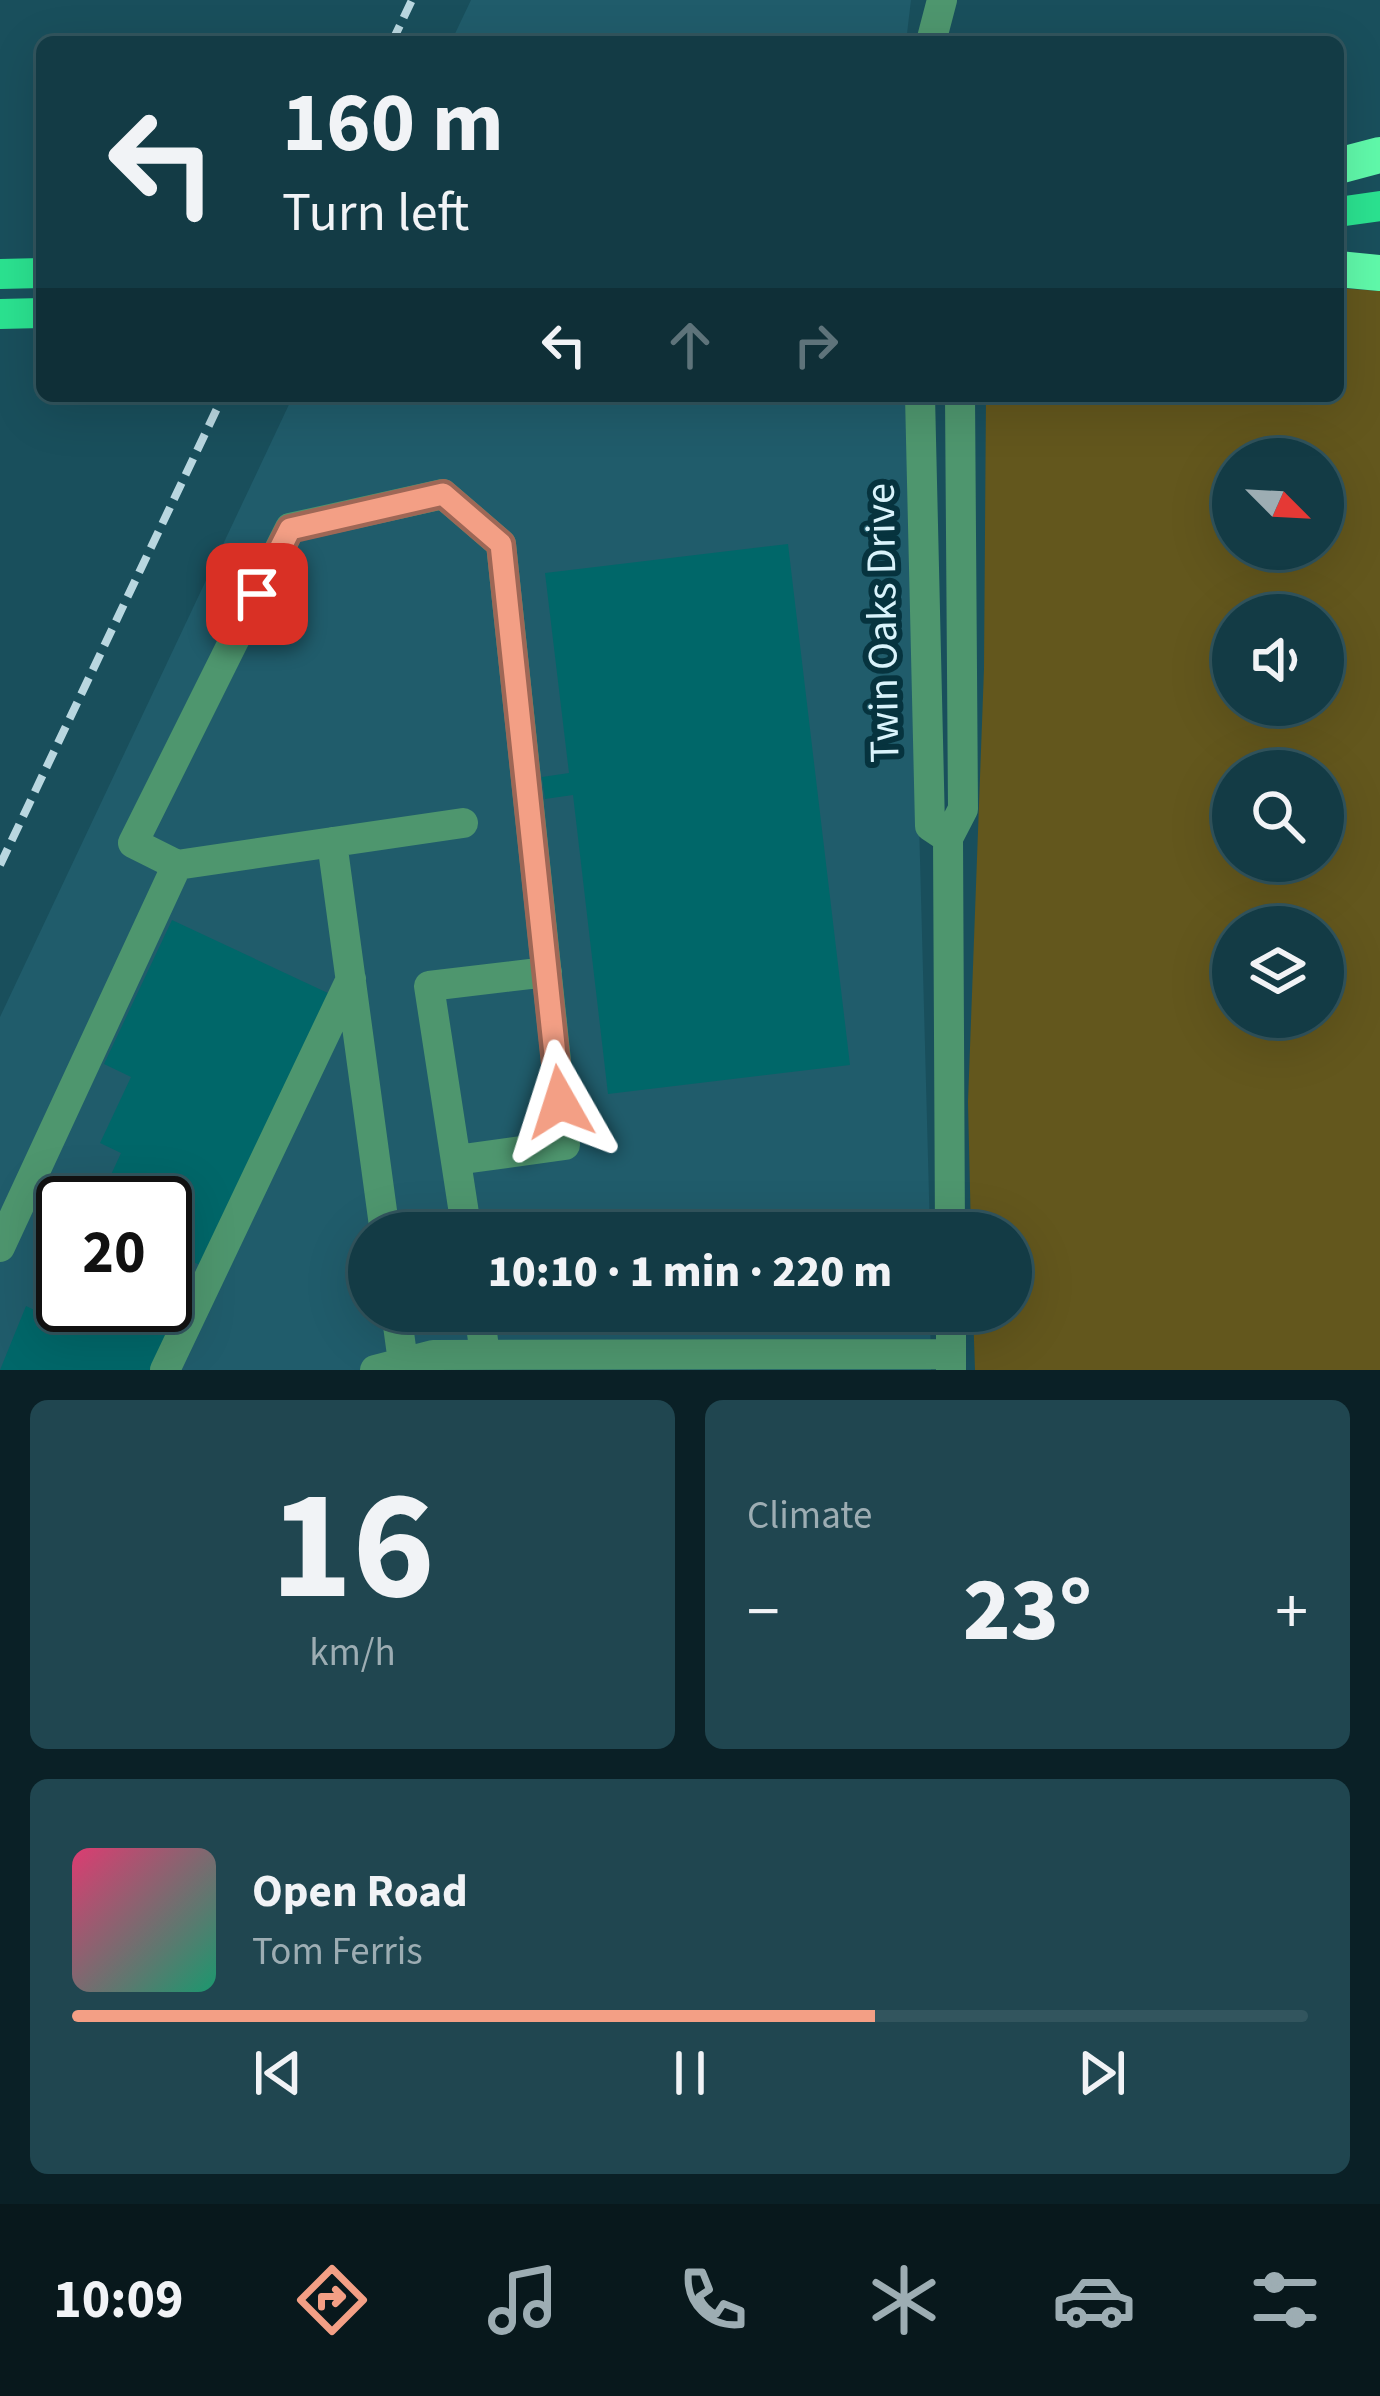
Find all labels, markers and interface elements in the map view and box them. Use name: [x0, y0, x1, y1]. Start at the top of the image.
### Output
text: 160 m: [282, 64, 504, 184]
icon: left: [84, 84, 240, 240]
text: Turn left: [282, 175, 469, 252]
icon: left: [531, 312, 597, 378]
icon: ahead: [657, 312, 723, 378]
icon: right: [783, 312, 849, 378]
north arrow: [1212, 438, 1344, 570]
map controls: [1212, 438, 1344, 1038]
street label: Twin Oaks Drive: [851, 483, 915, 763]
pin: [206, 543, 308, 645]
icon: arrive: [224, 561, 290, 627]
button: sound: [1212, 594, 1344, 726]
button: search: [1212, 750, 1344, 882]
button: layers: [1212, 906, 1344, 1038]
position arrow: [497, 1039, 623, 1165]
speed limit sign: 20: [36, 1176, 192, 1332]
text: 10:10 · 1 min · 220 m: [488, 1240, 892, 1304]
text: 16: [270, 1436, 435, 1658]
text: Climate: [747, 1488, 872, 1544]
text: 23°: [963, 1547, 1092, 1675]
text: −: [747, 1565, 780, 1659]
text: +: [1275, 1565, 1308, 1659]
text: km/h: [309, 1625, 396, 1681]
text: Open Road: [252, 1860, 468, 1924]
text: Tom Ferris: [252, 1924, 423, 1980]
icon: previous: [245, 2040, 311, 2106]
icon: pause: [657, 2040, 723, 2106]
icon: next: [1069, 2040, 1135, 2106]
icon: directions: [290, 2258, 374, 2342]
icon: music: [481, 2258, 565, 2342]
icon: phone: [671, 2258, 755, 2342]
icon: climate: [862, 2258, 946, 2342]
icon: car: [1052, 2258, 1136, 2342]
icon: filters: [1243, 2258, 1327, 2342]
text: 10:09: [53, 2262, 184, 2339]

